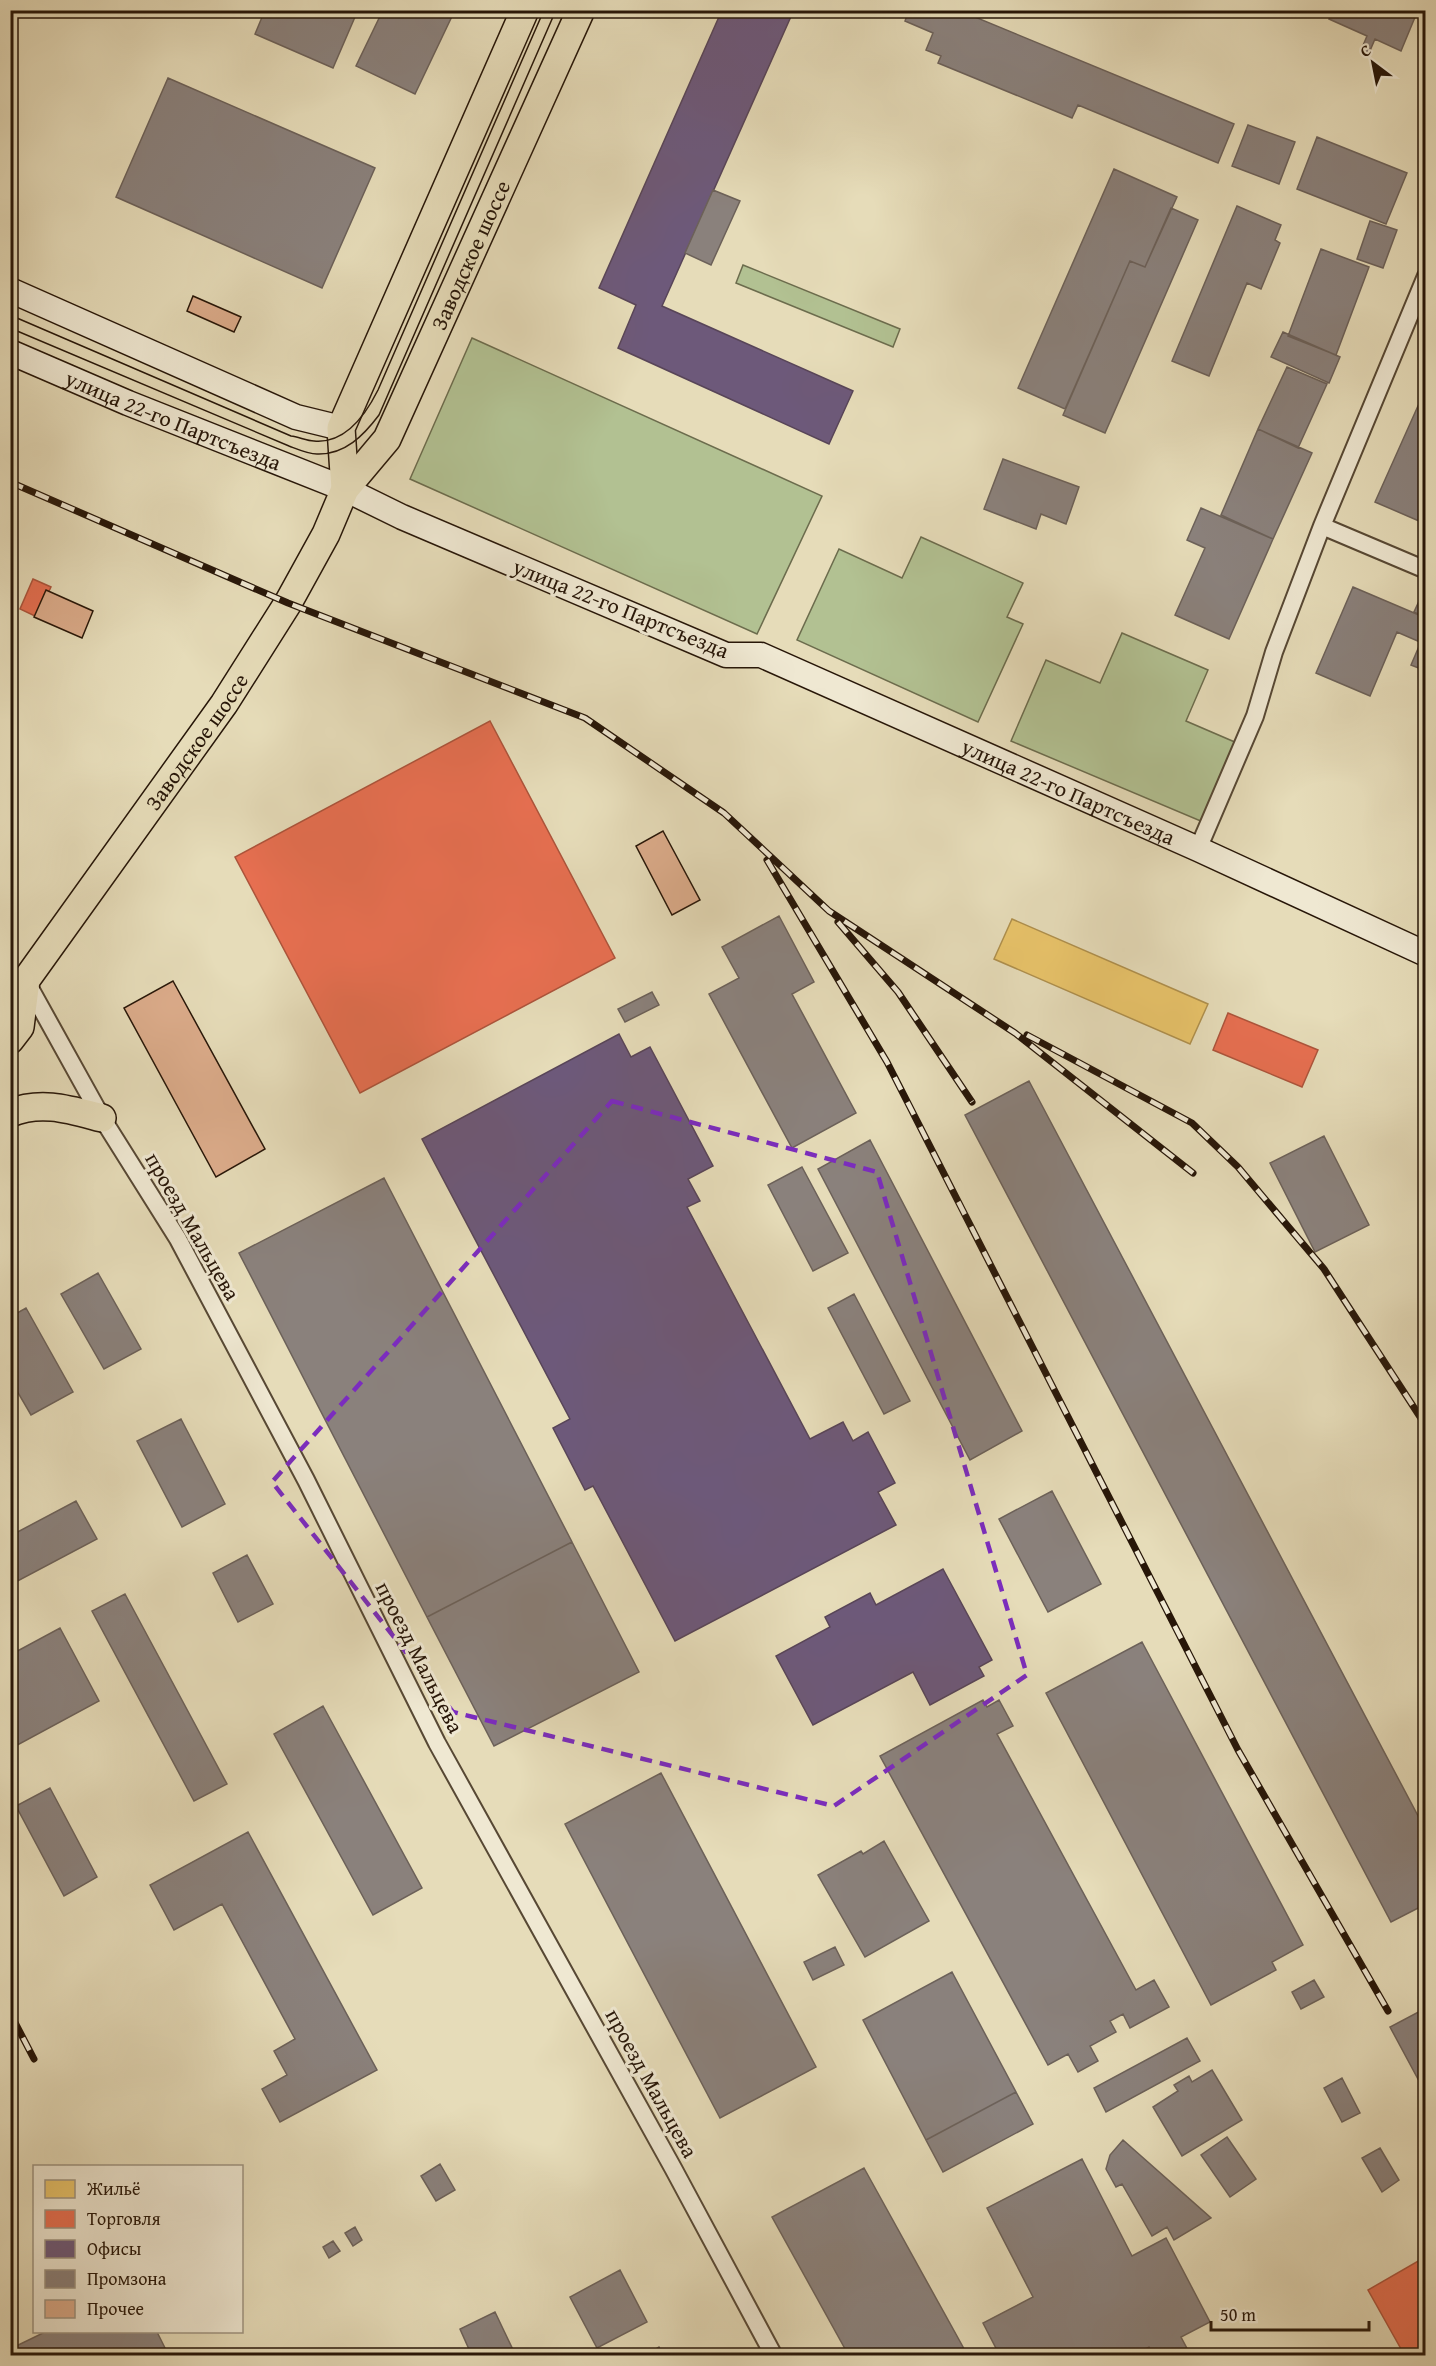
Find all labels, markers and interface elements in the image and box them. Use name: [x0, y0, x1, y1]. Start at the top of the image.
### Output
north arrow: [1343, 33, 1403, 93]
text: С: [1355, 38, 1375, 63]
street label: Заводское шоссе: [422, 175, 518, 335]
street label: улица 22-го Партсъезда: [59, 361, 287, 478]
street label: улица 22-го Партсъезда: [507, 550, 734, 666]
street label: Заводское шоссе: [137, 667, 256, 817]
street label: улица 22-го Партсъезда: [956, 730, 1181, 853]
street label: проезд Мальцева: [138, 1146, 249, 1307]
street label: проезд Мальцева: [368, 1576, 472, 1739]
street label: проезд Мальцева: [598, 2002, 707, 2164]
legend: [33, 2165, 243, 2333]
text: Жильё: [86, 2175, 141, 2202]
text: Торговля: [87, 2205, 161, 2232]
text: Офисы: [87, 2235, 142, 2262]
text: Промзона: [87, 2265, 167, 2292]
scale bar: [1211, 2294, 1368, 2332]
text: Прочее: [87, 2295, 144, 2322]
text: 50 m: [1220, 2301, 1256, 2328]

